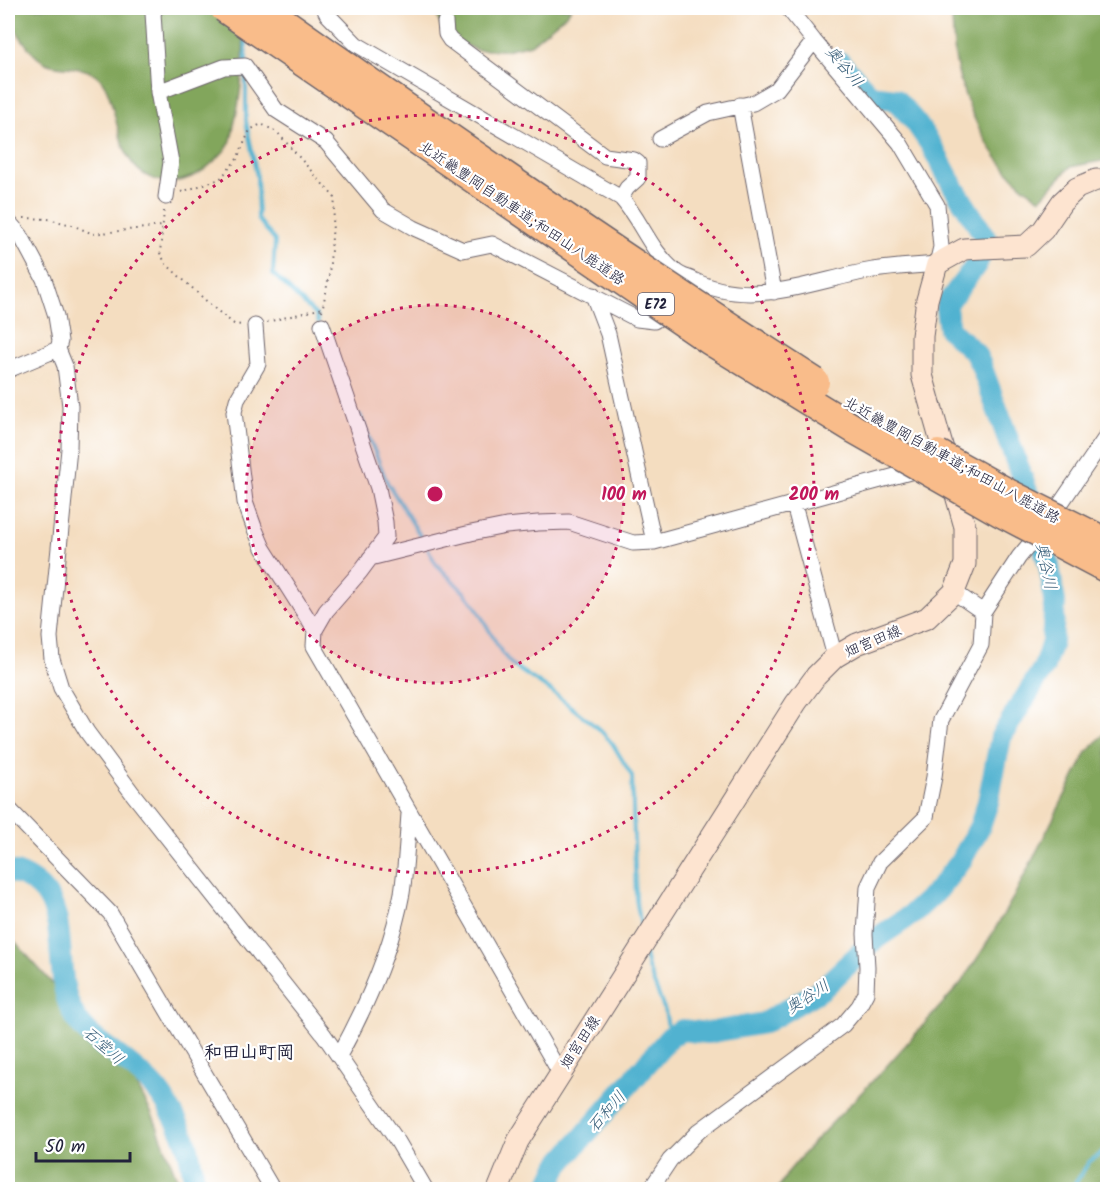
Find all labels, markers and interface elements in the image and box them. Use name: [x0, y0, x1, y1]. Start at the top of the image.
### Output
water label: 奥谷川: [819, 41, 869, 93]
street label: 北近畿豊岡自動車道;和田山八鹿道路: [413, 135, 630, 292]
road number: E72: [638, 293, 674, 315]
street label: 北近畿豊岡自動車道;和田山八鹿道路: [839, 391, 1064, 531]
text: 100 m: [601, 481, 647, 510]
text: 200 m: [789, 481, 840, 510]
centre of rings: [425, 484, 445, 504]
water label: 奥谷川: [1028, 540, 1063, 592]
street label: 畑宮田線: [841, 619, 906, 665]
water label: 奥谷川: [781, 974, 835, 1021]
street label: 畑宮田線: [554, 1011, 607, 1074]
water label: 石堂川: [77, 1021, 129, 1071]
district label: 和田山町岡: [204, 1039, 294, 1068]
water label: 石和川: [582, 1086, 632, 1138]
scale bar: [36, 1125, 130, 1163]
text: 50 m: [45, 1133, 85, 1162]

